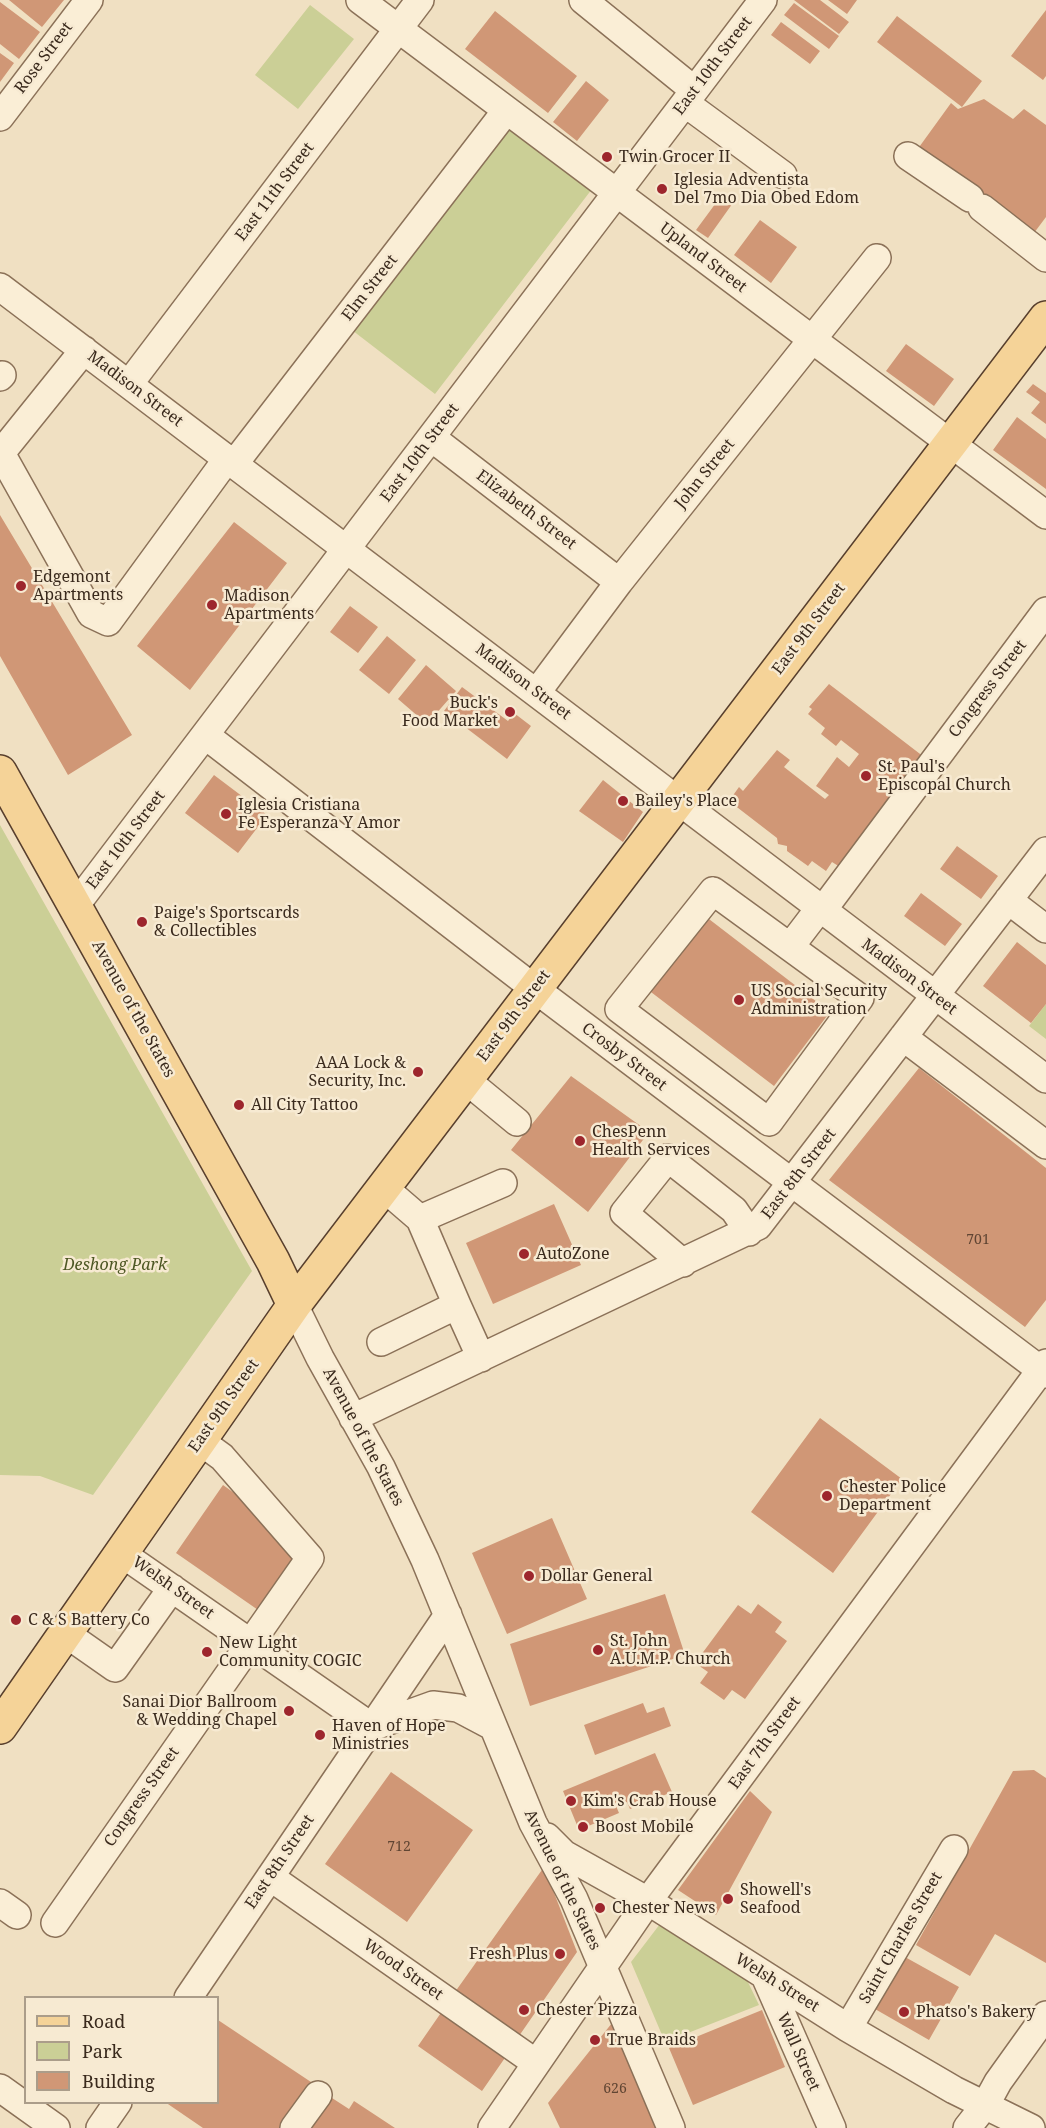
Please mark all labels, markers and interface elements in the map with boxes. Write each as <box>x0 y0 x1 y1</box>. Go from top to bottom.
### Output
street label: East 10th Street <box>670 13 756 119</box>
street label: Rose Street <box>11 19 77 97</box>
street label: East 11th Street <box>232 139 318 245</box>
place label: Twin Grocer II <box>619 147 730 167</box>
marker: Twin Grocer II <box>600 150 614 164</box>
place label: Iglesia Adventista Del 7mo Dia Obed Edom <box>674 170 859 208</box>
marker: Iglesia Adventista Del 7mo Dia Obed Edom <box>655 182 669 196</box>
street label: Upland Street <box>656 219 750 297</box>
street label: Elm Street <box>338 251 402 325</box>
street label: Madison Street <box>83 347 187 431</box>
street label: East 10th Street <box>377 400 463 506</box>
street label: John Street <box>671 435 739 513</box>
street label: Elizabeth Street <box>472 466 580 554</box>
place label: Edgemont Apartments <box>33 567 123 605</box>
marker: Edgemont Apartments <box>14 579 28 593</box>
street label: East 9th Street <box>768 579 850 679</box>
place label: Madison Apartments <box>224 586 314 624</box>
marker: Madison Apartments <box>205 598 219 612</box>
street label: Congress Street <box>945 636 1031 742</box>
street label: Madison Street <box>471 640 575 724</box>
place label: Buck's Food Market <box>402 693 498 731</box>
marker: Buck's Food Market <box>503 705 517 719</box>
place label: St. Paul's Episcopal Church <box>878 757 1011 795</box>
marker: St. Paul's Episcopal Church <box>859 769 873 783</box>
street label: East 10th Street <box>83 787 169 893</box>
place label: Bailey's Place <box>635 791 737 811</box>
marker: Bailey's Place <box>616 794 630 808</box>
place label: Iglesia Cristiana Fe Esperanza Y Amor <box>238 795 400 833</box>
marker: Iglesia Cristiana Fe Esperanza Y Amor <box>219 807 233 821</box>
place label: Paige's Sportscards & Collectibles <box>154 903 299 941</box>
marker: Paige's Sportscards & Collectibles <box>135 915 149 929</box>
street label: Madison Street <box>857 935 961 1019</box>
street label: Avenue of the States <box>87 937 179 1081</box>
street label: East 9th Street <box>473 966 555 1066</box>
place label: US Social Security Administration <box>751 981 887 1019</box>
marker: US Social Security Administration <box>732 993 746 1007</box>
street label: Crosby Street <box>578 1019 670 1095</box>
place label: AAA Lock & Security, Inc. <box>309 1053 406 1091</box>
marker: AAA Lock & Security, Inc. <box>411 1065 425 1079</box>
place label: All City Tattoo <box>251 1095 358 1115</box>
marker: All City Tattoo <box>232 1098 246 1112</box>
place label: ChesPenn Health Services <box>592 1122 710 1160</box>
street label: East 8th Street <box>758 1125 840 1223</box>
marker: ChesPenn Health Services <box>573 1134 587 1148</box>
house number: 701 <box>966 1232 990 1248</box>
place label: AutoZone <box>536 1244 610 1264</box>
marker: AutoZone <box>517 1247 531 1261</box>
park label: Deshong Park <box>63 1255 167 1275</box>
street label: East 9th Street <box>185 1356 263 1456</box>
street label: Avenue of the States <box>318 1365 408 1509</box>
place label: Chester Police Department <box>839 1477 946 1515</box>
marker: Chester Police Department <box>820 1489 834 1503</box>
street label: Welsh Street <box>128 1553 218 1623</box>
place label: Dollar General <box>541 1566 653 1586</box>
marker: Dollar General <box>522 1569 536 1583</box>
place label: C & S Battery Co <box>28 1610 150 1630</box>
marker: C & S Battery Co <box>9 1613 23 1627</box>
place label: St. John A.U.M.P. Church <box>610 1631 731 1669</box>
place label: New Light Community COGIC <box>219 1633 362 1671</box>
marker: St. John A.U.M.P. Church <box>591 1643 605 1657</box>
marker: New Light Community COGIC <box>200 1645 214 1659</box>
place label: Sanai Dior Ballroom & Wedding Chapel <box>122 1692 277 1730</box>
street label: East 7th Street <box>725 1693 805 1793</box>
marker: Sanai Dior Ballroom & Wedding Chapel <box>282 1704 296 1718</box>
place label: Haven of Hope Ministries <box>332 1716 446 1754</box>
marker: Haven of Hope Ministries <box>313 1728 327 1742</box>
street label: Congress Street <box>100 1743 184 1851</box>
place label: Kim's Crab House <box>583 1791 717 1811</box>
marker: Kim's Crab House <box>564 1794 578 1808</box>
street label: Avenue of the States <box>520 1807 604 1953</box>
street label: East 8th Street <box>241 1811 319 1913</box>
place label: Boost Mobile <box>595 1817 694 1837</box>
marker: Boost Mobile <box>576 1820 590 1834</box>
house number: 712 <box>387 1839 411 1855</box>
street label: Saint Charles Street <box>855 1869 947 2007</box>
place label: Showell's Seafood <box>740 1880 811 1918</box>
marker: Showell's Seafood <box>721 1892 735 1906</box>
place label: Chester News <box>612 1898 715 1918</box>
marker: Chester News <box>593 1901 607 1915</box>
street label: Wood Street <box>359 1936 447 2004</box>
place label: Fresh Plus <box>469 1944 548 1964</box>
marker: Fresh Plus <box>553 1947 567 1961</box>
street label: Welsh Street <box>731 1950 823 2016</box>
legend <box>24 1996 219 2104</box>
place label: Chester Pizza <box>536 2000 638 2020</box>
place label: Phatso's Bakery <box>916 2002 1035 2022</box>
marker: Chester Pizza <box>517 2003 531 2017</box>
marker: Phatso's Bakery <box>897 2005 911 2019</box>
text: Road <box>82 2009 125 2033</box>
street label: Wall Street <box>772 2010 824 2094</box>
place label: True Braids <box>607 2030 696 2050</box>
marker: True Braids <box>588 2033 602 2047</box>
text: Park <box>82 2039 122 2063</box>
text: Building <box>82 2069 155 2093</box>
house number: 626 <box>603 2081 627 2097</box>

